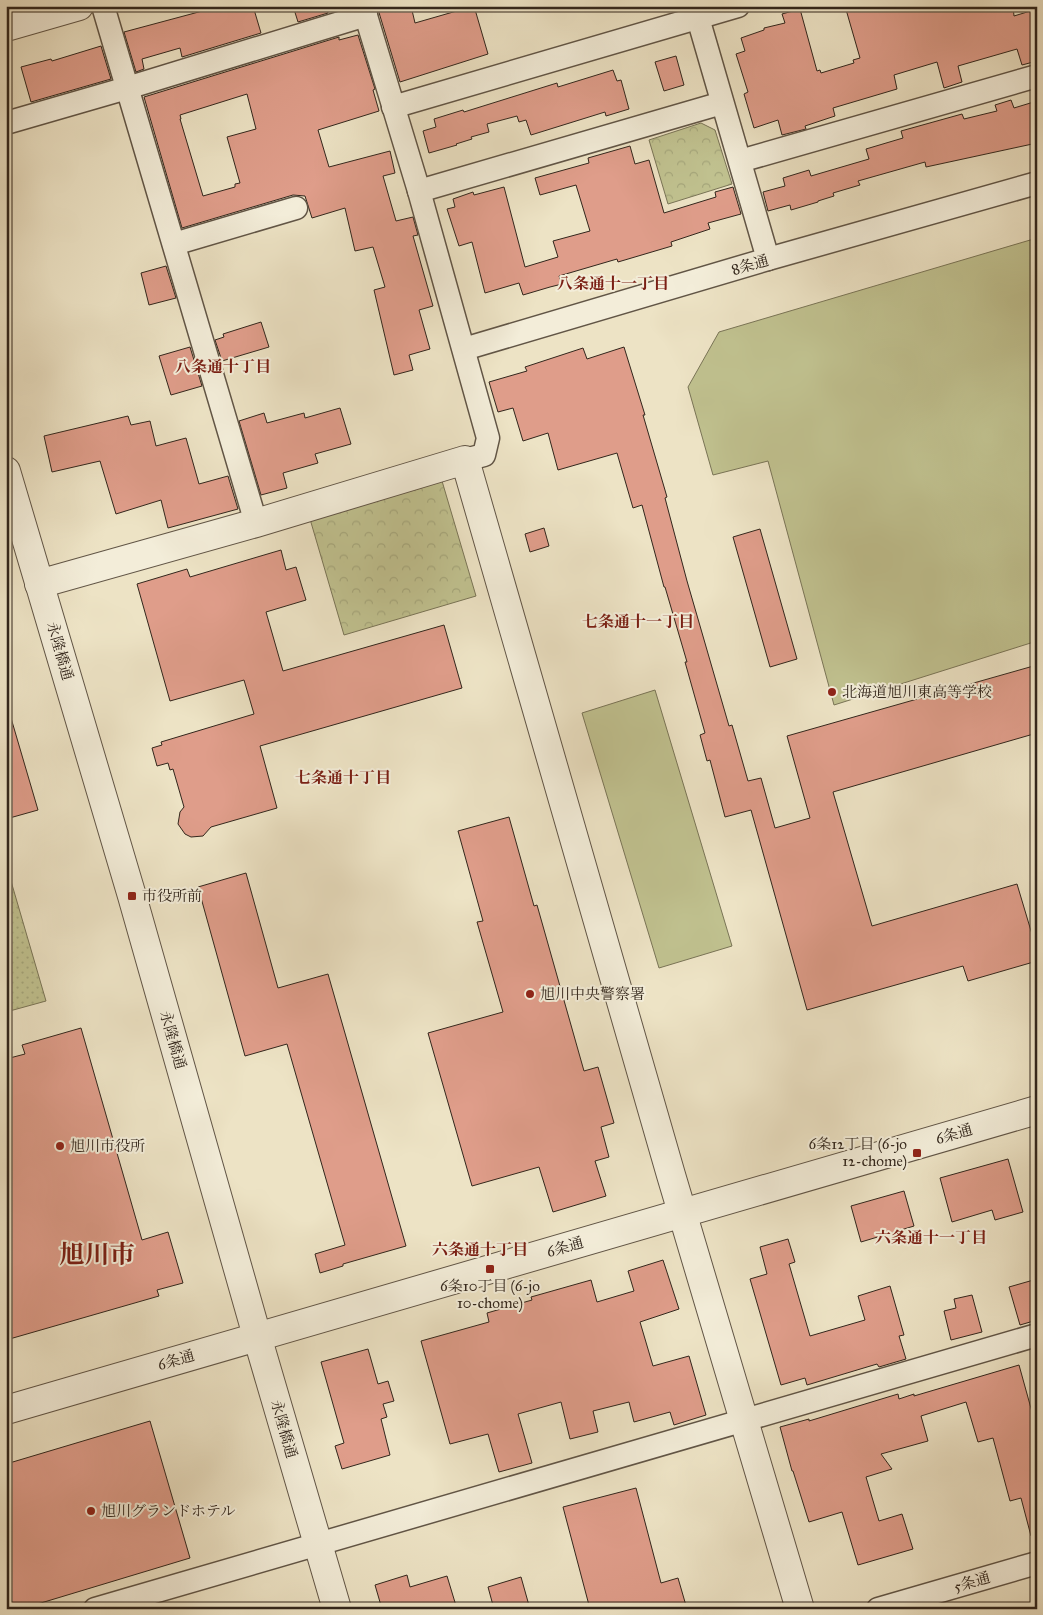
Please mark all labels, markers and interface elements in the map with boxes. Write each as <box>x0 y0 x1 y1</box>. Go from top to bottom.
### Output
street label: 8条通 <box>729 251 771 279</box>
district label: 八条通十一丁目 <box>557 274 669 293</box>
district label: 八条通十丁目 <box>175 357 271 376</box>
district label: 七条通十一丁目 <box>582 612 694 631</box>
street label: 永隆橋通 <box>43 620 77 682</box>
place label: 北海道旭川東高等学校 <box>842 683 992 701</box>
marker: 北海道旭川東高等学校 <box>826 686 838 698</box>
district label: 七条通十丁目 <box>295 768 391 787</box>
place label: 市役所前 <box>142 887 202 905</box>
marker: 市役所前 <box>126 890 138 902</box>
place label: 旭川中央警察署 <box>540 985 645 1003</box>
marker: 旭川中央警察署 <box>524 988 536 1000</box>
street label: 永隆橋通 <box>156 1009 190 1071</box>
street label: 6条通 <box>933 1120 975 1148</box>
place label: 6条12丁目 (6-jo 12-chome) <box>808 1135 907 1171</box>
place label: 旭川市役所 <box>70 1137 145 1155</box>
marker: 旭川市役所 <box>54 1140 66 1152</box>
marker: 6条12丁目 (6-jo 12-chome) <box>911 1147 923 1159</box>
district label: 六条通十一丁目 <box>875 1228 987 1247</box>
street label: 6条通 <box>544 1233 586 1261</box>
district label: 旭川市 <box>59 1239 135 1270</box>
district label: 六条通十丁目 <box>432 1240 528 1259</box>
marker: 6条10丁目 (6-jo 10-chome) <box>484 1263 496 1275</box>
place label: 6条10丁目 (6-jo 10-chome) <box>440 1277 540 1313</box>
street label: 6条通 <box>155 1346 197 1374</box>
street label: 永隆橋通 <box>267 1398 301 1460</box>
place label: 旭川グランドホテル <box>101 1502 235 1520</box>
marker: 旭川グランドホテル <box>85 1505 97 1517</box>
street label: 5条通 <box>952 1568 992 1596</box>

